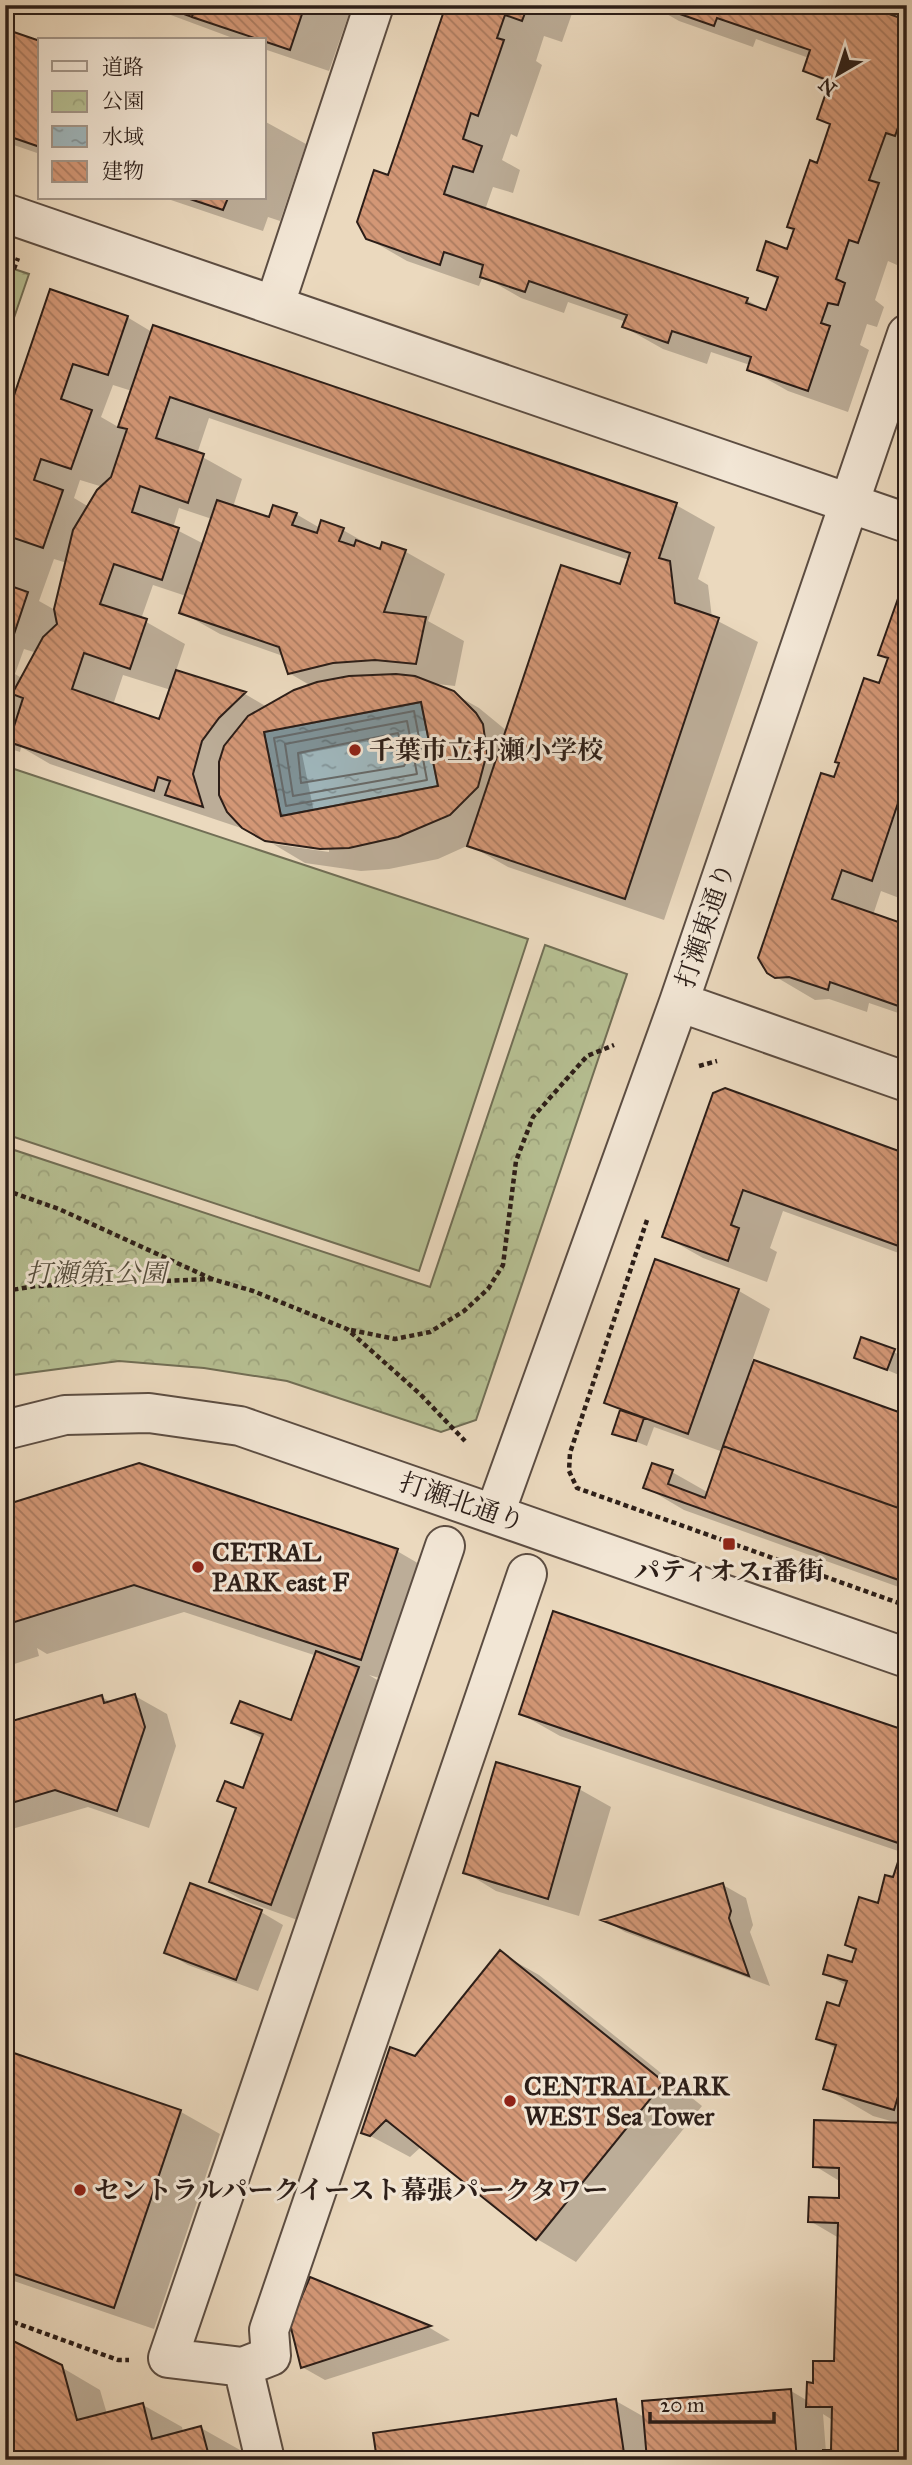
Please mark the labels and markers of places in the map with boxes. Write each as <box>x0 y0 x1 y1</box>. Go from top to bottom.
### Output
place label: 千葉市立打瀬小学校 <box>369 734 603 766</box>
marker: 千葉市立打瀬小学校 <box>347 742 363 758</box>
place label: CETRAL PARK east F <box>212 1536 349 1598</box>
marker: パティオス1番街 <box>721 1536 737 1552</box>
place label: パティオス1番街 <box>634 1555 824 1587</box>
marker: CETRAL PARK east F <box>190 1559 206 1575</box>
place label: CENTRAL PARK WEST Sea Tower <box>524 2070 731 2132</box>
marker: CENTRAL PARK WEST Sea Tower <box>502 2093 518 2109</box>
place label: セントラルパークイースト幕張パークタワー <box>94 2174 608 2206</box>
marker: セントラルパークイースト幕張パークタワー <box>72 2182 88 2198</box>

